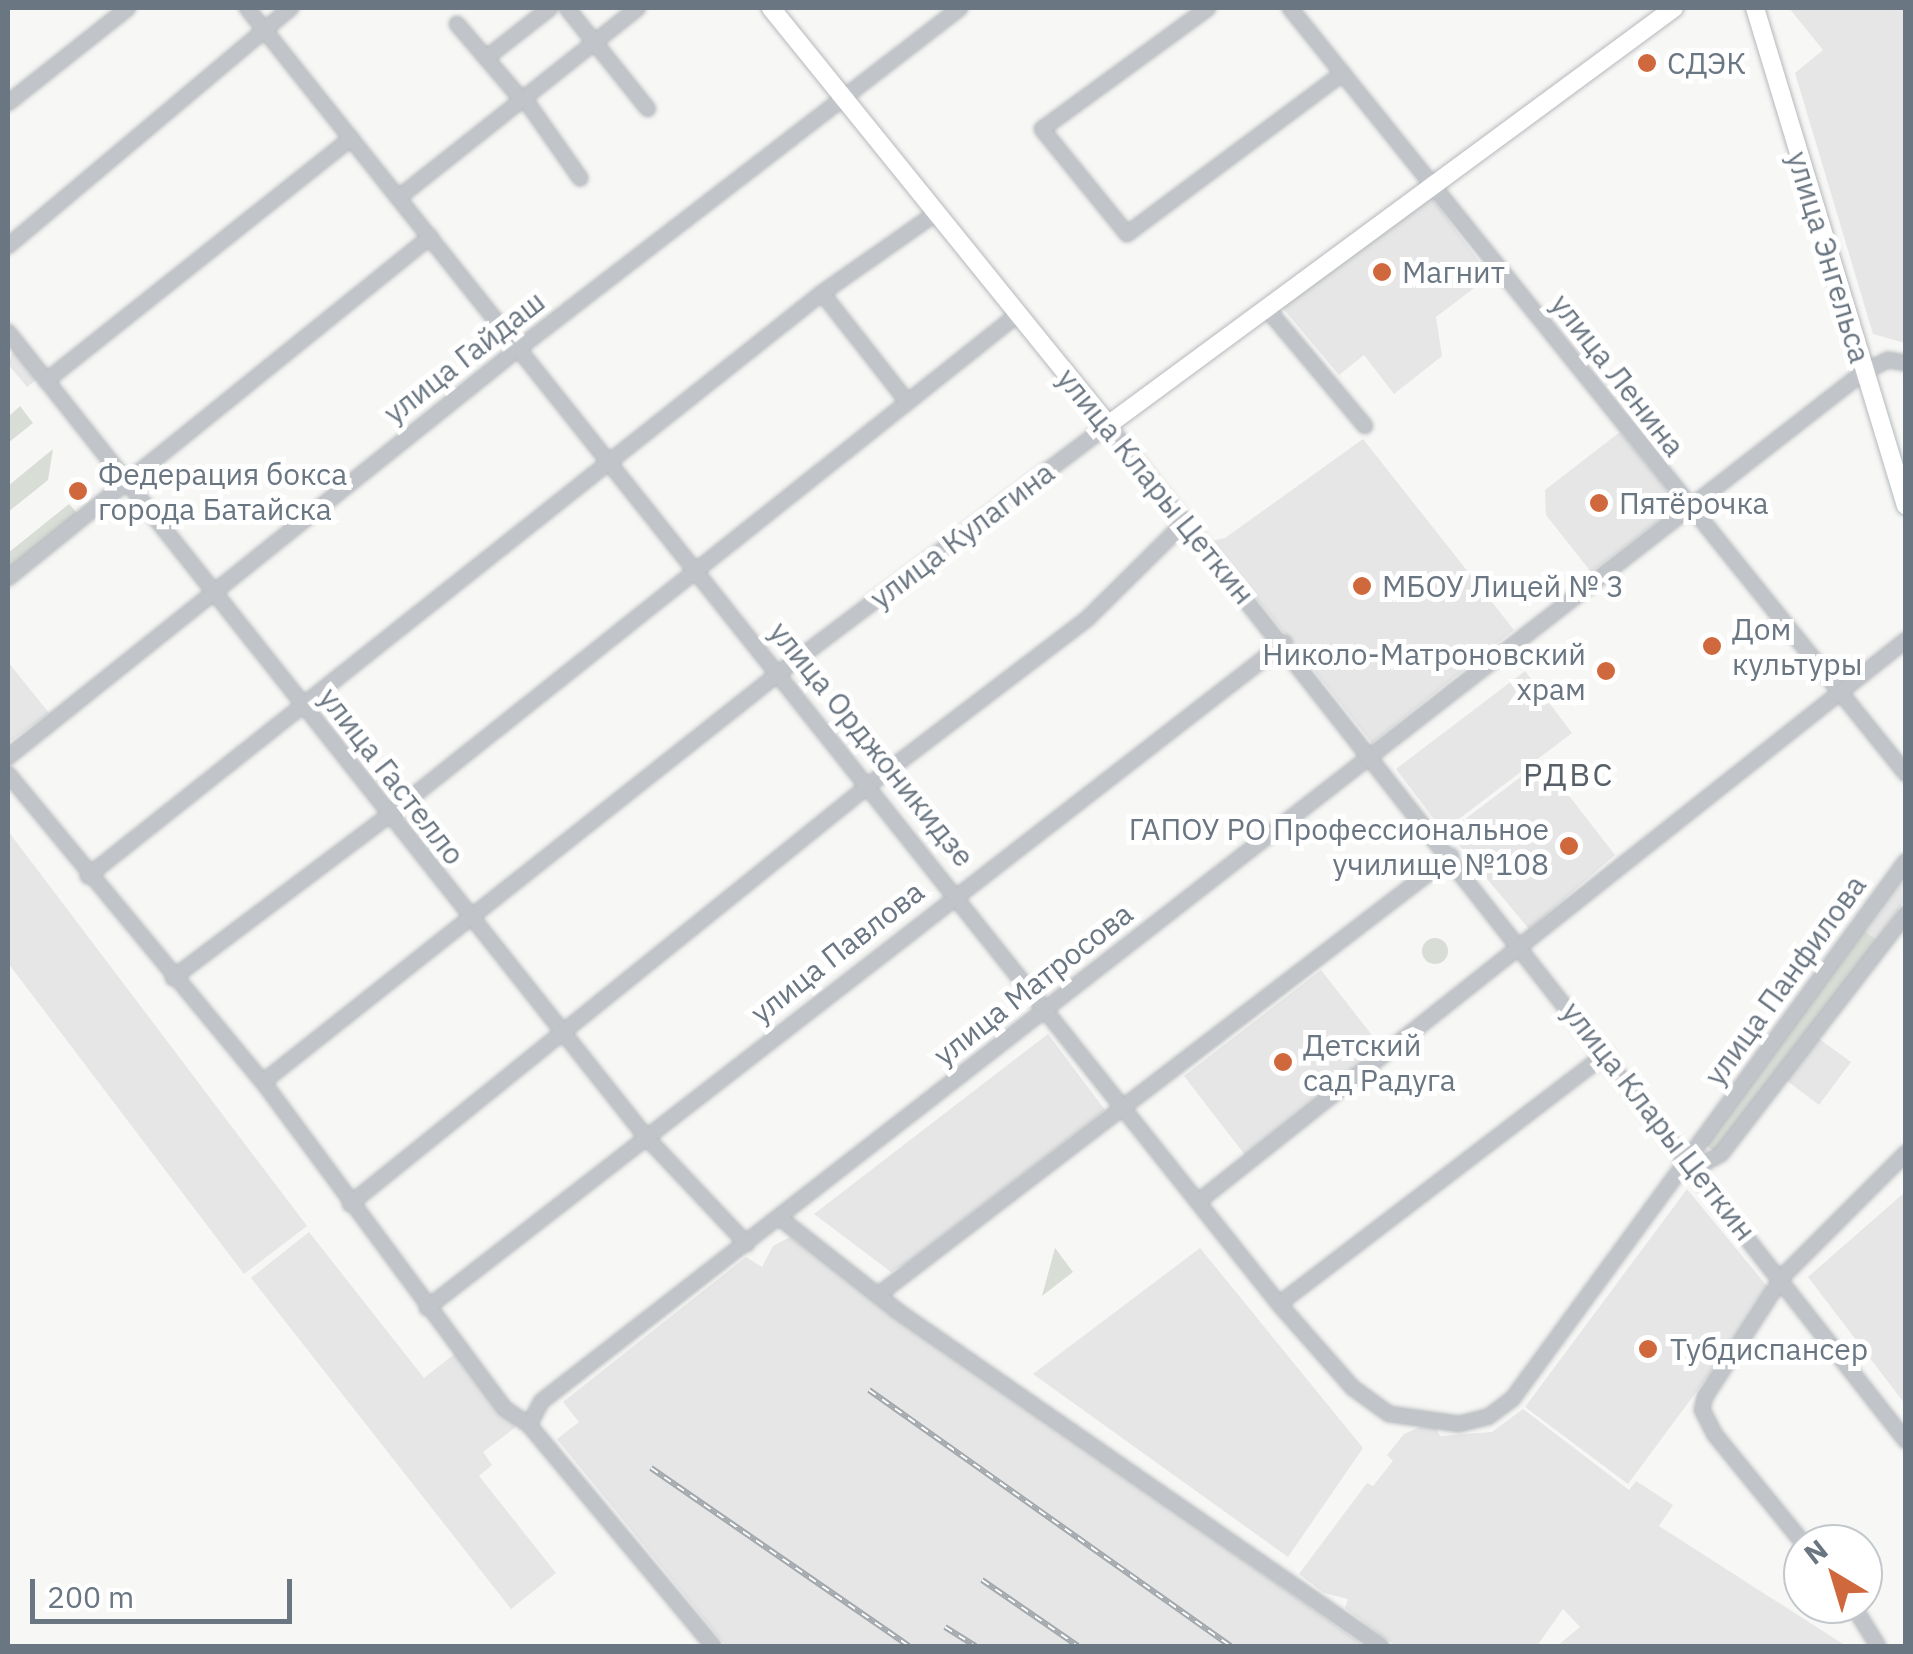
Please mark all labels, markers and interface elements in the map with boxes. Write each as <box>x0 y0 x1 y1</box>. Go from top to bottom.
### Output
place label: СДЭК <box>1667 45 1746 81</box>
marker: СДЭК <box>1636 52 1658 74</box>
street label: улица Энгельса <box>1780 147 1878 367</box>
place label: Магнит <box>1402 254 1505 290</box>
marker: Магнит <box>1371 261 1393 283</box>
street label: улица Гайдаш <box>376 283 552 431</box>
street label: улица Ленина <box>1543 287 1693 463</box>
street label: улица Клары Цеткин <box>1050 361 1262 611</box>
street label: улица Кулагина <box>863 454 1061 616</box>
place label: Федерация бокса города Батайска <box>98 456 347 526</box>
marker: Федерация бокса города Батайска <box>67 480 89 502</box>
place label: Пятёрочка <box>1619 485 1769 521</box>
marker: Пятёрочка <box>1588 492 1610 514</box>
place label: МБОУ Лицей № 3 <box>1382 568 1624 604</box>
marker: МБОУ Лицей № 3 <box>1351 575 1373 597</box>
place label: Дом культуры <box>1732 611 1862 682</box>
street label: улица Орджоникидзе <box>762 614 982 874</box>
marker: Дом культуры <box>1701 635 1723 657</box>
place label: Николо-Матроновский храм <box>1262 636 1586 706</box>
marker: Николо-Матроновский храм <box>1595 660 1617 682</box>
street label: улица Гастелло <box>312 680 472 872</box>
district label: РДВС <box>1523 755 1615 793</box>
place label: ГАПОУ РО Профессиональное училище №108 <box>1129 811 1549 882</box>
marker: ГАПОУ РО Профессиональное училище №108 <box>1558 835 1580 857</box>
street label: улица Панфилова <box>1697 868 1873 1092</box>
street label: улица Павлова <box>743 873 931 1031</box>
street label: улица Матросова <box>926 895 1140 1073</box>
street label: улица Клары Цеткин <box>1555 994 1763 1248</box>
place label: Детский сад Радуга <box>1303 1027 1456 1098</box>
marker: Детский сад Радуга <box>1272 1051 1294 1073</box>
place label: Тубдиспансер <box>1670 1331 1868 1367</box>
marker: Тубдиспансер <box>1635 1336 1661 1362</box>
north arrow <box>1783 1524 1883 1624</box>
text: N <box>1796 1531 1835 1572</box>
scale bar <box>35 1559 298 1621</box>
text: 200 m <box>47 1577 134 1616</box>

